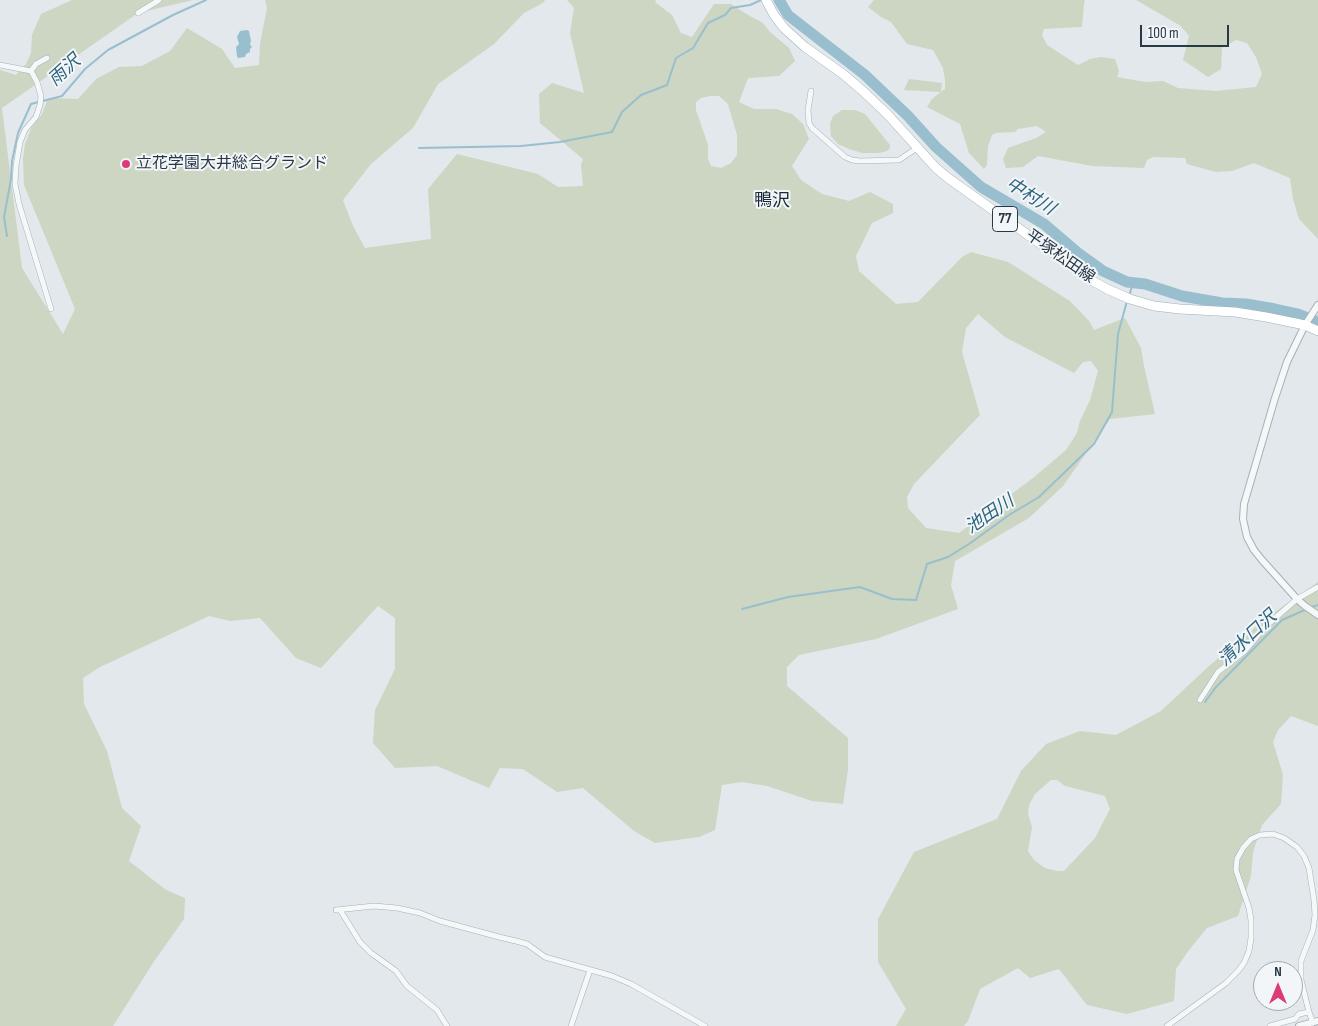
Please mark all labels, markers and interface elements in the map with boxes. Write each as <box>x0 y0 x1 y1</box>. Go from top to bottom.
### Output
scale bar <box>1143 15 1232 47</box>
text: 100 m <box>1148 24 1179 43</box>
water label: 雨沢 <box>44 51 86 91</box>
place label: 立花学園大井総合グランド <box>136 154 328 174</box>
marker: 立花学園大井総合グランド <box>120 158 132 170</box>
water label: 中村川 <box>1001 174 1059 220</box>
district label: 鴨沢 <box>754 190 790 212</box>
road number: 77 <box>992 206 1018 232</box>
street label: 平塚松田線 <box>1022 226 1098 288</box>
water label: 池田川 <box>962 491 1018 539</box>
water label: 清水口沢 <box>1214 607 1282 671</box>
north arrow <box>1253 961 1303 1011</box>
text: N <box>1274 963 1282 980</box>

